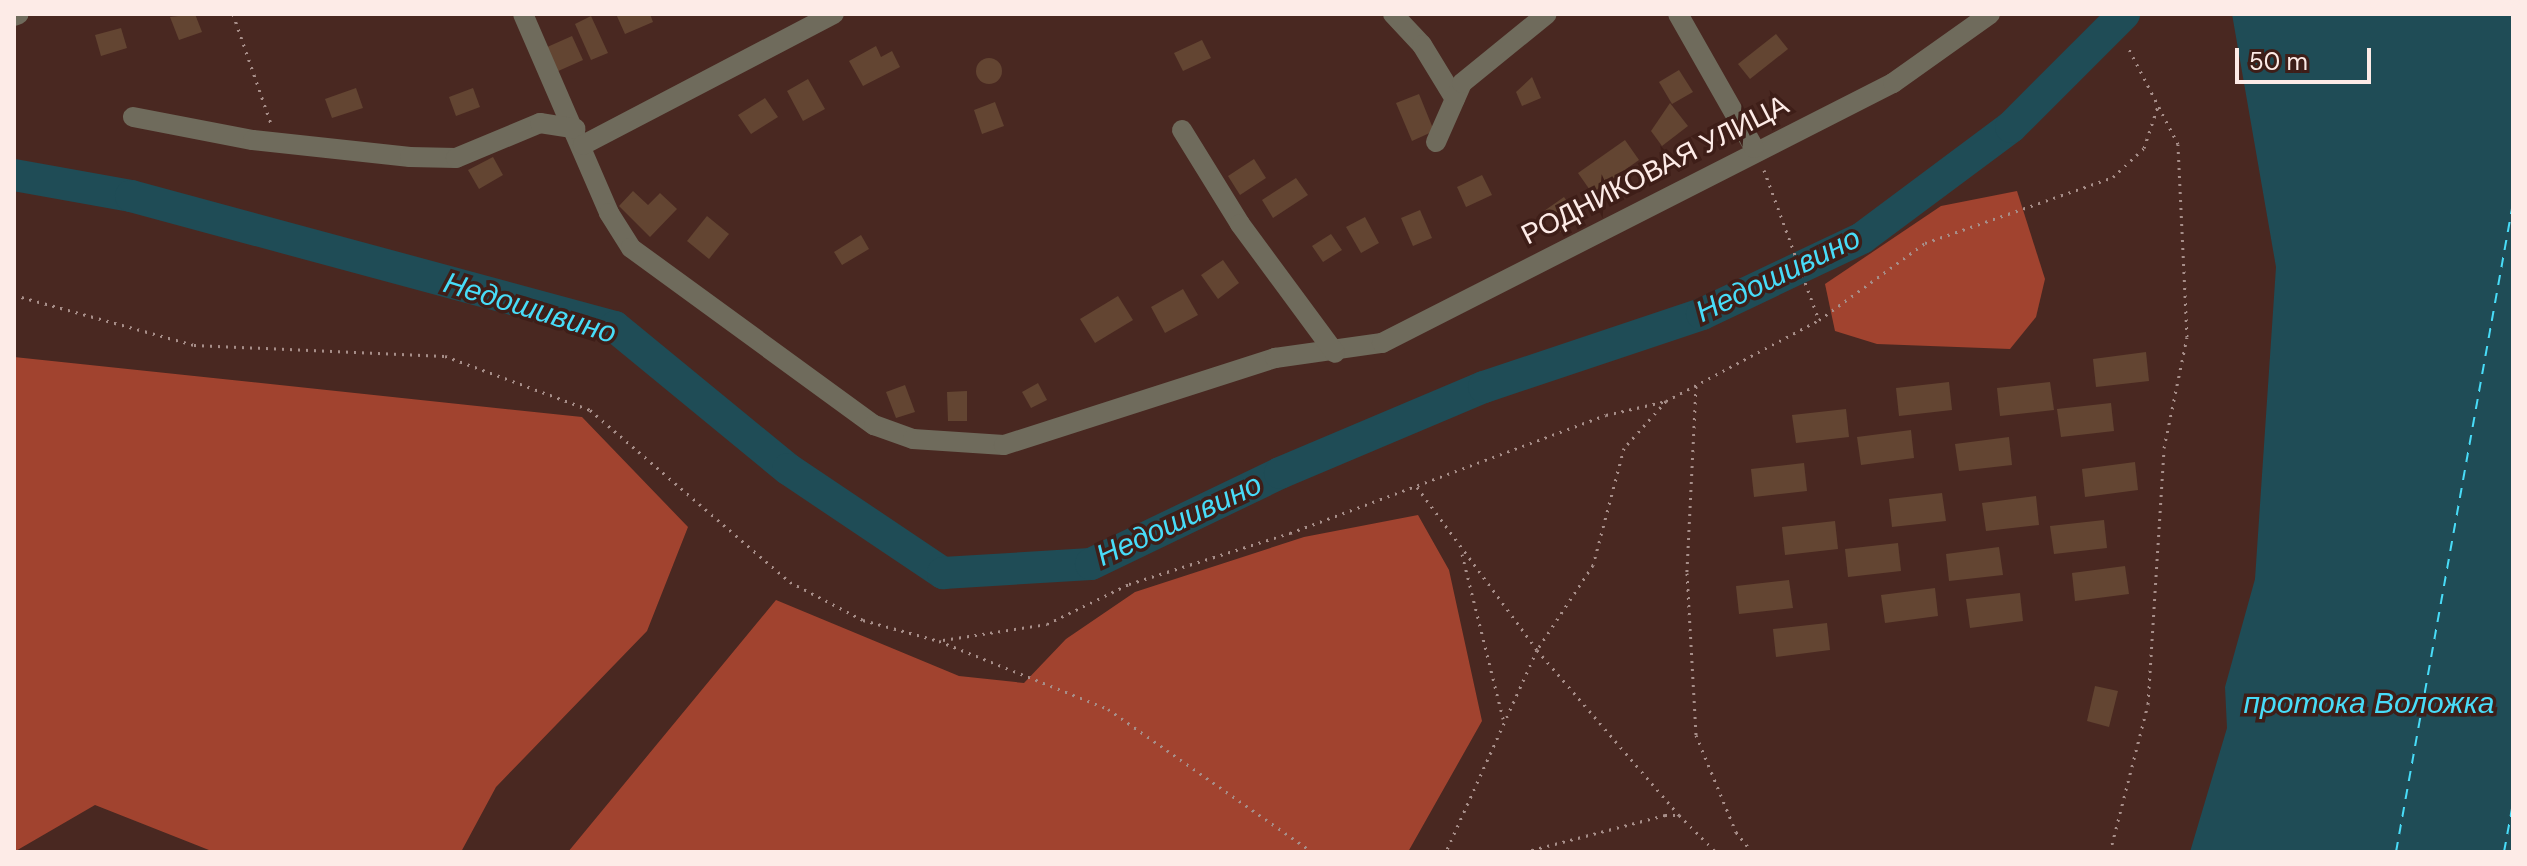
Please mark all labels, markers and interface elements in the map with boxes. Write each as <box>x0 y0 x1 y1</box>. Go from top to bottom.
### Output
scale bar <box>2239 32 2375 82</box>
text: 50 m <box>2249 46 2308 77</box>
street label: РОДНИКОВАЯ УЛИЦА <box>1516 88 1794 252</box>
water label: Недошивино <box>1690 220 1866 330</box>
water label: Недошивино <box>439 265 621 351</box>
water label: Недошивино <box>1091 466 1267 574</box>
water label: протока Воложка <box>2244 685 2494 721</box>

